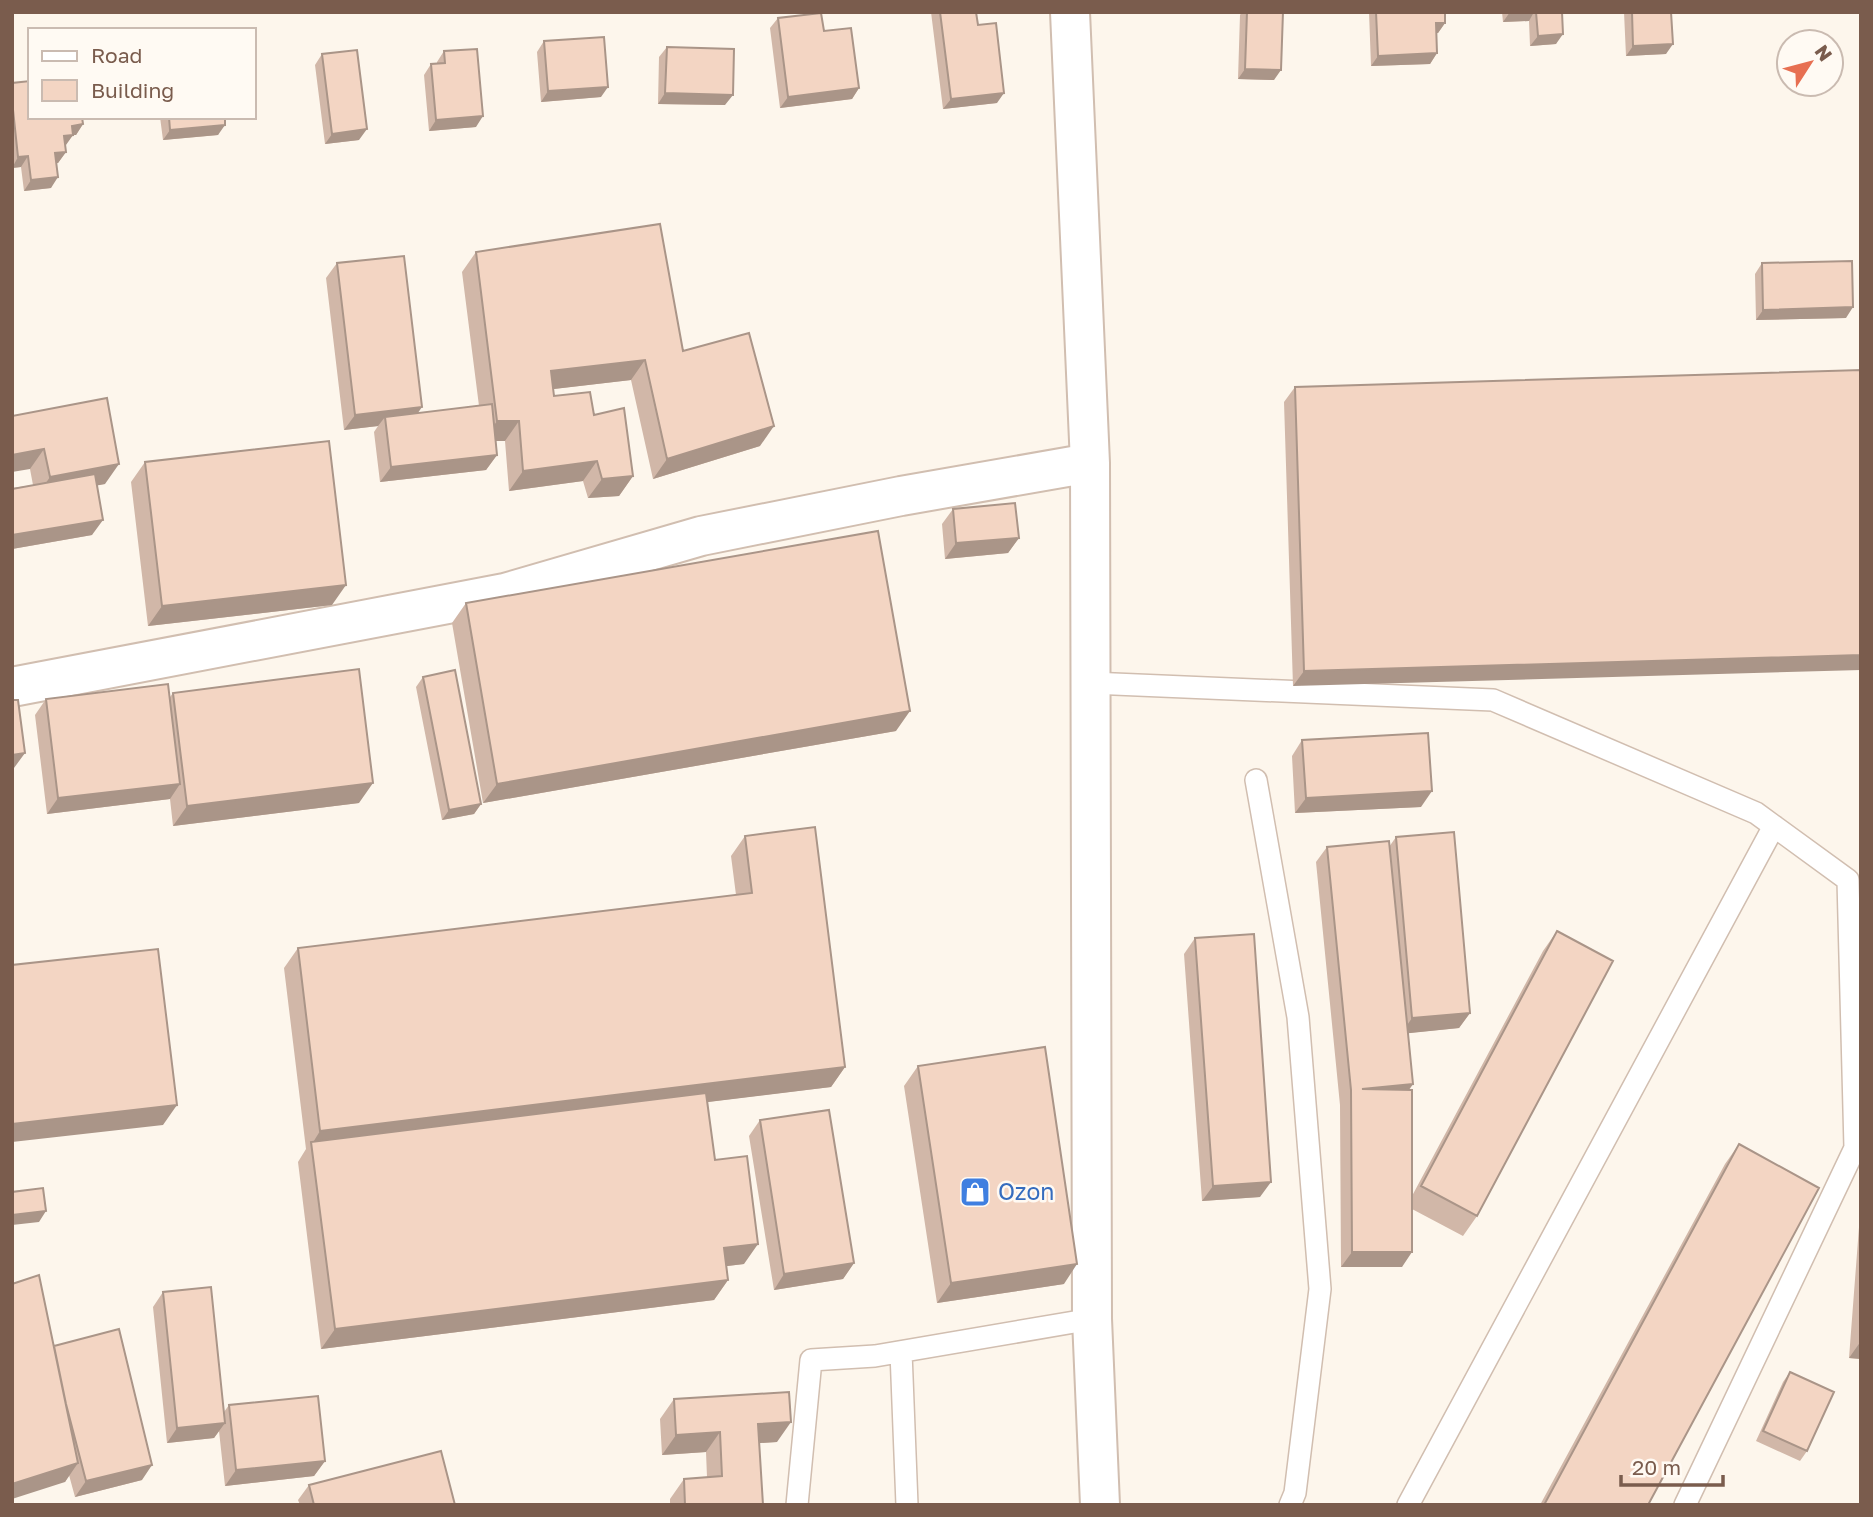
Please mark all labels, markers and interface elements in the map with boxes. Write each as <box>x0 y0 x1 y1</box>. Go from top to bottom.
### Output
legend <box>28 28 256 119</box>
north arrow <box>1775 28 1845 98</box>
text: N <box>1811 40 1838 65</box>
text: Road <box>91 42 142 68</box>
text: Building <box>91 77 174 103</box>
shop icon: Ozon <box>958 1175 992 1209</box>
place label: Ozon <box>998 1177 1054 1205</box>
scale bar <box>1621 1444 1722 1488</box>
text: 20 m <box>1632 1454 1681 1480</box>

